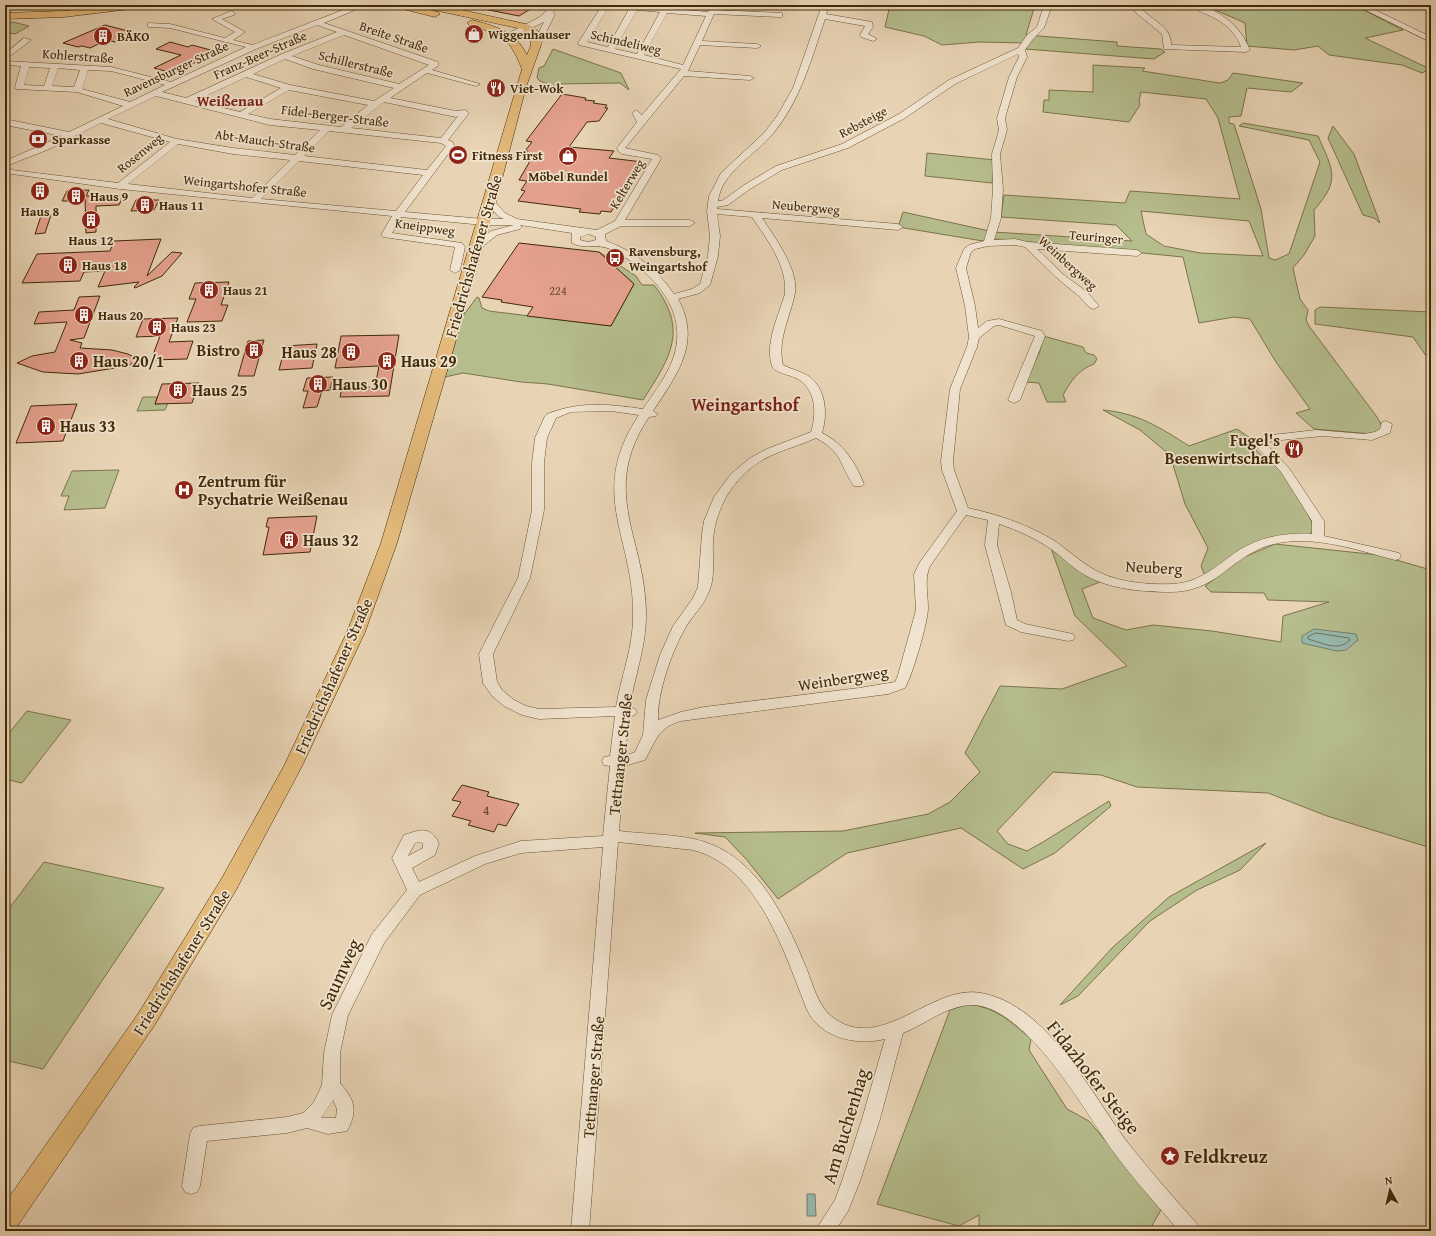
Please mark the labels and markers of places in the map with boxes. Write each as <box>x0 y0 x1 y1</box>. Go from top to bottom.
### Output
shop icon: Wiggenhauser <box>463 23 485 45</box>
building icon: BÄKO <box>92 25 114 47</box>
place label: Wiggenhauser <box>488 25 571 44</box>
place label: BÄKO <box>117 27 149 46</box>
restaurant icon: Viet-Wok <box>485 77 507 99</box>
place label: Viet-Wok <box>510 79 564 98</box>
bank icon: Sparkasse <box>27 128 49 150</box>
place label: Sparkasse <box>52 130 110 149</box>
sports icon: Fitness First <box>447 144 469 166</box>
shop icon: Möbel Rundel <box>557 145 579 167</box>
place label: Fitness First <box>472 146 543 165</box>
place label: Möbel Rundel <box>528 167 608 186</box>
building icon: Haus 8 <box>29 180 51 202</box>
building icon: Haus 9 <box>65 185 87 207</box>
place label: Haus 9 <box>90 187 129 206</box>
building icon: Haus 11 <box>134 194 156 216</box>
place label: Haus 11 <box>159 196 204 215</box>
place label: Haus 8 <box>21 202 59 221</box>
building icon: Haus 12 <box>80 209 102 231</box>
place label: Haus 12 <box>68 231 114 250</box>
place label: Ravensburg, Weingartshof <box>629 242 708 276</box>
bus stop icon: Ravensburg, Weingartshof <box>604 247 626 269</box>
building icon: Haus 18 <box>57 254 79 276</box>
place label: Haus 18 <box>82 256 127 275</box>
building icon: Haus 21 <box>198 279 220 301</box>
place label: Haus 21 <box>223 281 268 300</box>
building icon: Haus 20 <box>73 304 95 326</box>
place label: Haus 20 <box>98 306 143 325</box>
building icon: Haus 23 <box>146 316 168 338</box>
place label: Haus 23 <box>171 318 216 337</box>
place label: Bistro <box>197 338 240 362</box>
building icon: Bistro <box>243 339 265 361</box>
place label: Haus 28 <box>282 340 337 364</box>
building icon: Haus 28 <box>340 341 362 363</box>
place label: Haus 20/1 <box>93 349 164 373</box>
place label: Haus 29 <box>401 349 456 373</box>
building icon: Haus 20/1 <box>68 350 90 372</box>
building icon: Haus 29 <box>376 350 398 372</box>
place label: Haus 30 <box>332 372 387 396</box>
building icon: Haus 30 <box>307 373 329 395</box>
place label: Haus 25 <box>192 378 247 402</box>
building icon: Haus 25 <box>167 379 189 401</box>
place label: Haus 33 <box>60 414 115 438</box>
building icon: Haus 33 <box>35 415 57 437</box>
place label: Fugel's Besenwirtschaft <box>1165 428 1280 470</box>
restaurant icon: Fugel's Besenwirtschaft <box>1283 438 1305 460</box>
place label: Zentrum für Psychatrie Weißenau <box>198 469 349 511</box>
hospital icon: Zentrum für Psychatrie Weißenau <box>173 479 195 501</box>
place label: Haus 32 <box>303 528 358 552</box>
building icon: Haus 32 <box>278 529 300 551</box>
place label: Feldkreuz <box>1184 1142 1268 1170</box>
place icon: Feldkreuz <box>1159 1145 1181 1167</box>

